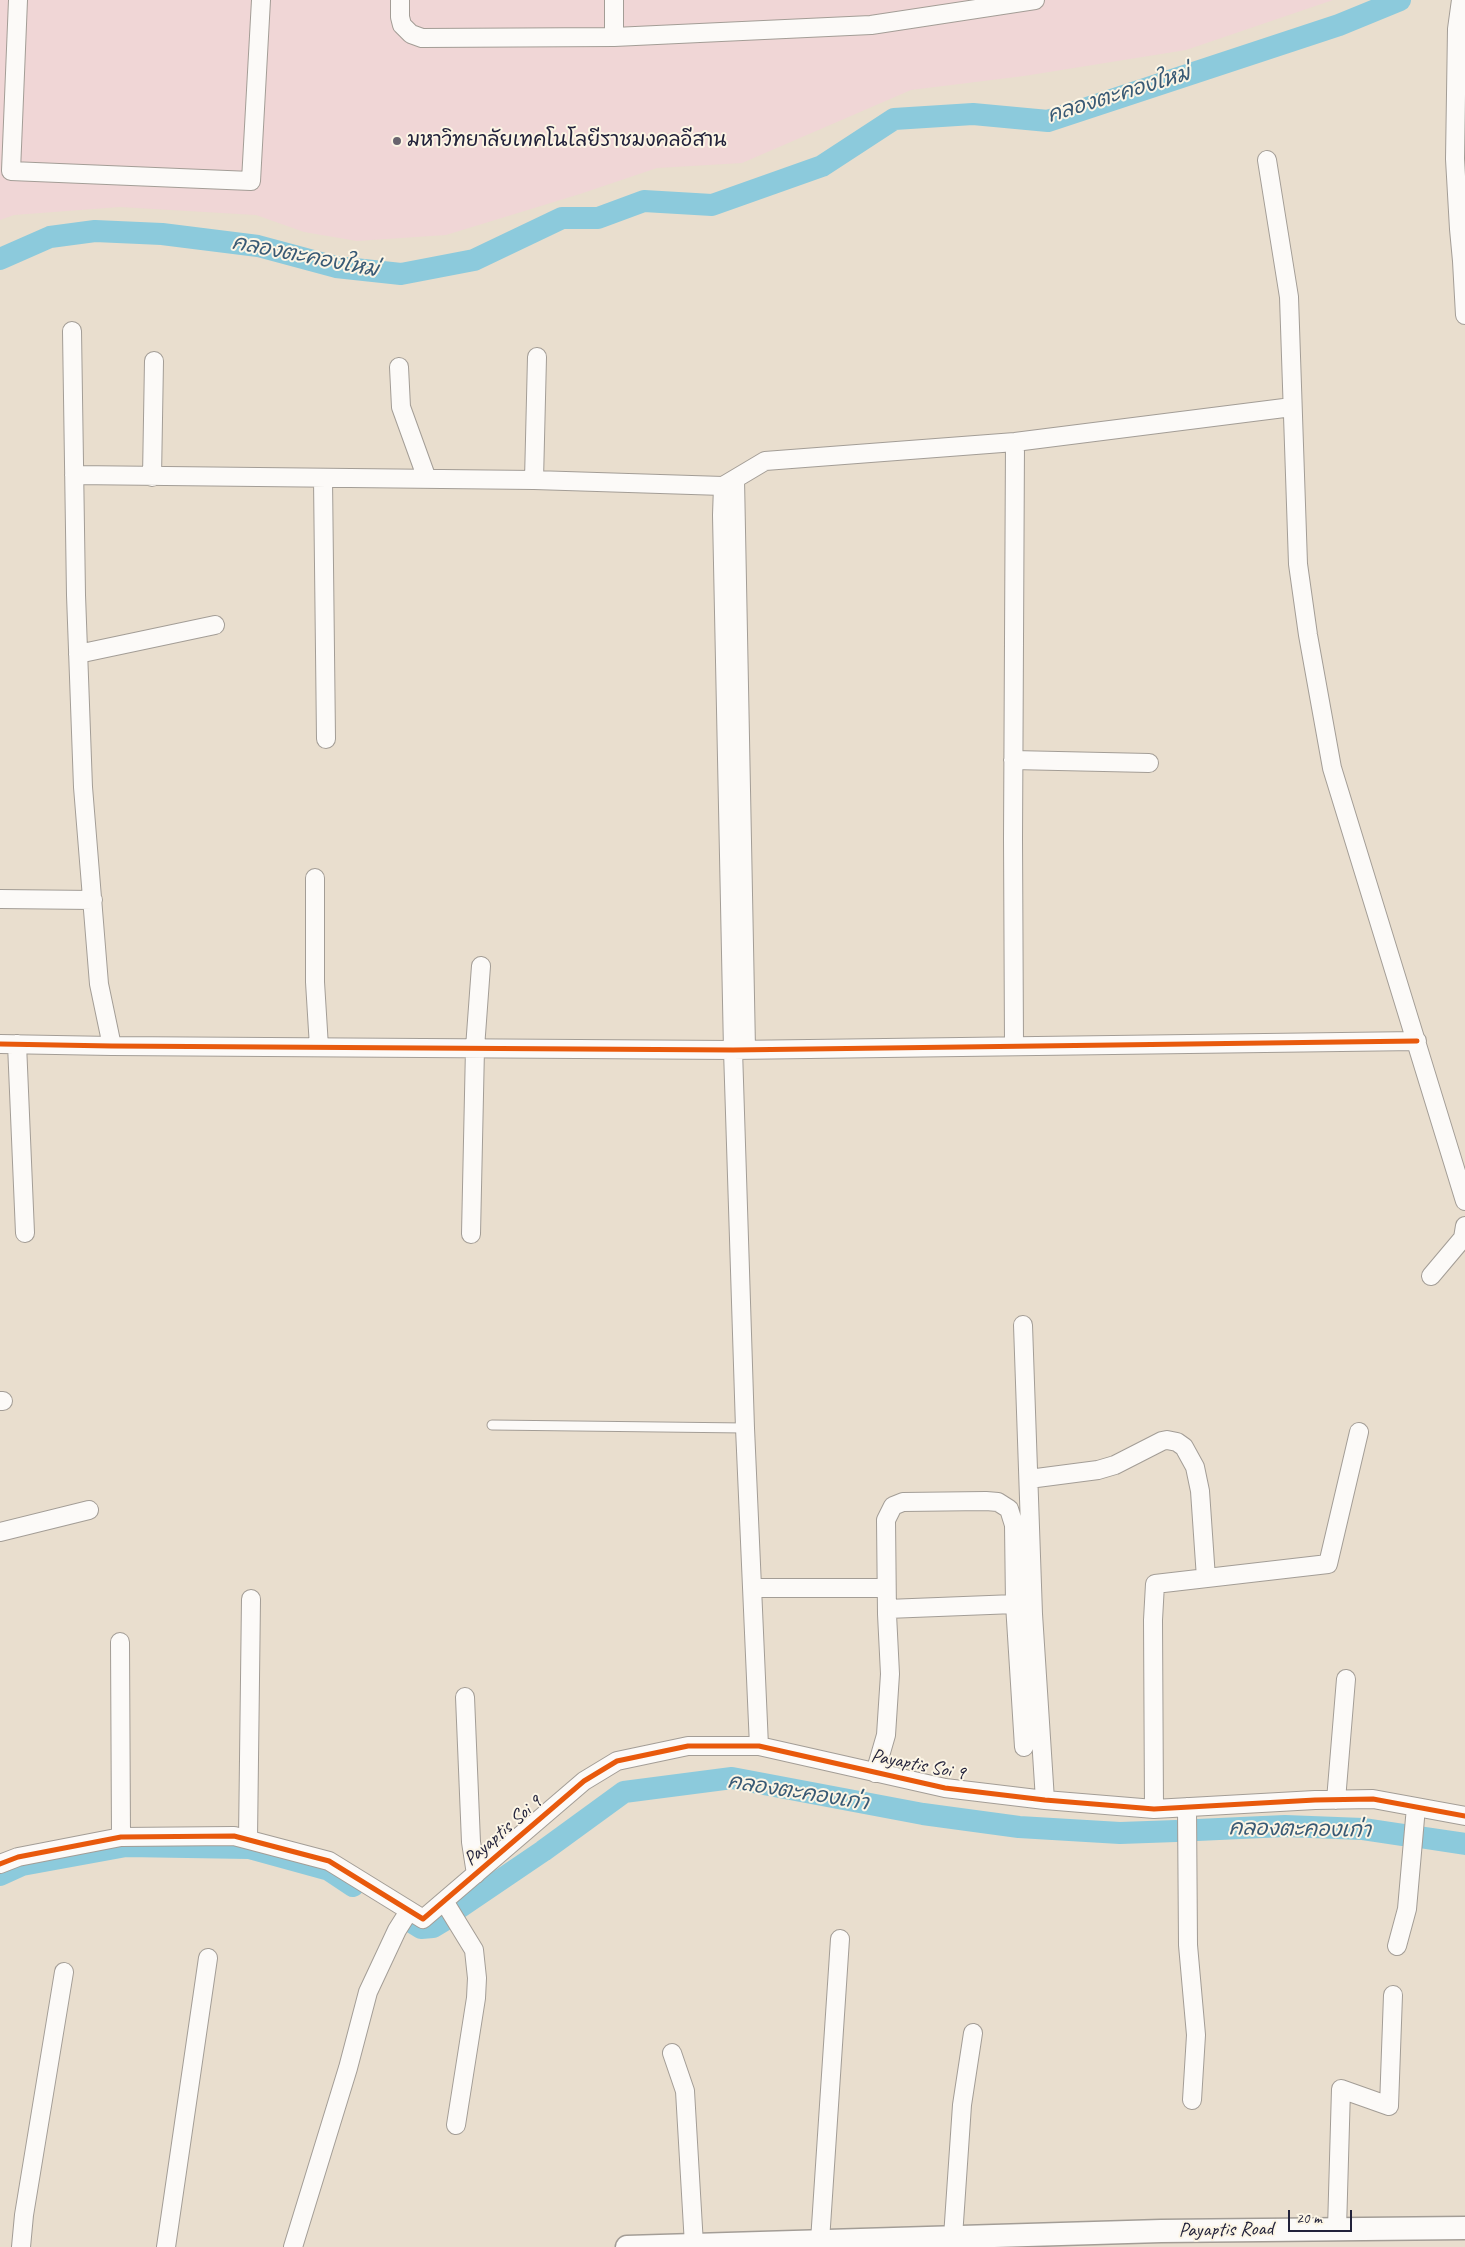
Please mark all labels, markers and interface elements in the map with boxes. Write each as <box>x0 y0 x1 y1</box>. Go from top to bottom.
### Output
water label: คลองตะคองใหม่ <box>1044 61 1194 129</box>
place label: มหาวิทยาลัยเทคโนโลยีราชมงคลอีสาน <box>407 129 727 153</box>
marker: มหาวิทยาลัยเทคโนโลยีราชมงคลอีสาน <box>391 135 403 147</box>
water label: คลองตะคองใหม่ <box>230 230 380 284</box>
street label: Payaptis Soi 9 <box>869 1744 967 1786</box>
water label: คลองตะคองเก่า <box>726 1769 870 1817</box>
street label: Payaptis Soi 9 <box>459 1791 547 1871</box>
water label: คลองตะคองเก่า <box>1229 1816 1371 1844</box>
scale bar <box>1290 2200 1354 2232</box>
text: 20 m <box>1296 2209 1322 2228</box>
street label: Payaptis Road <box>1178 2217 1274 2243</box>

